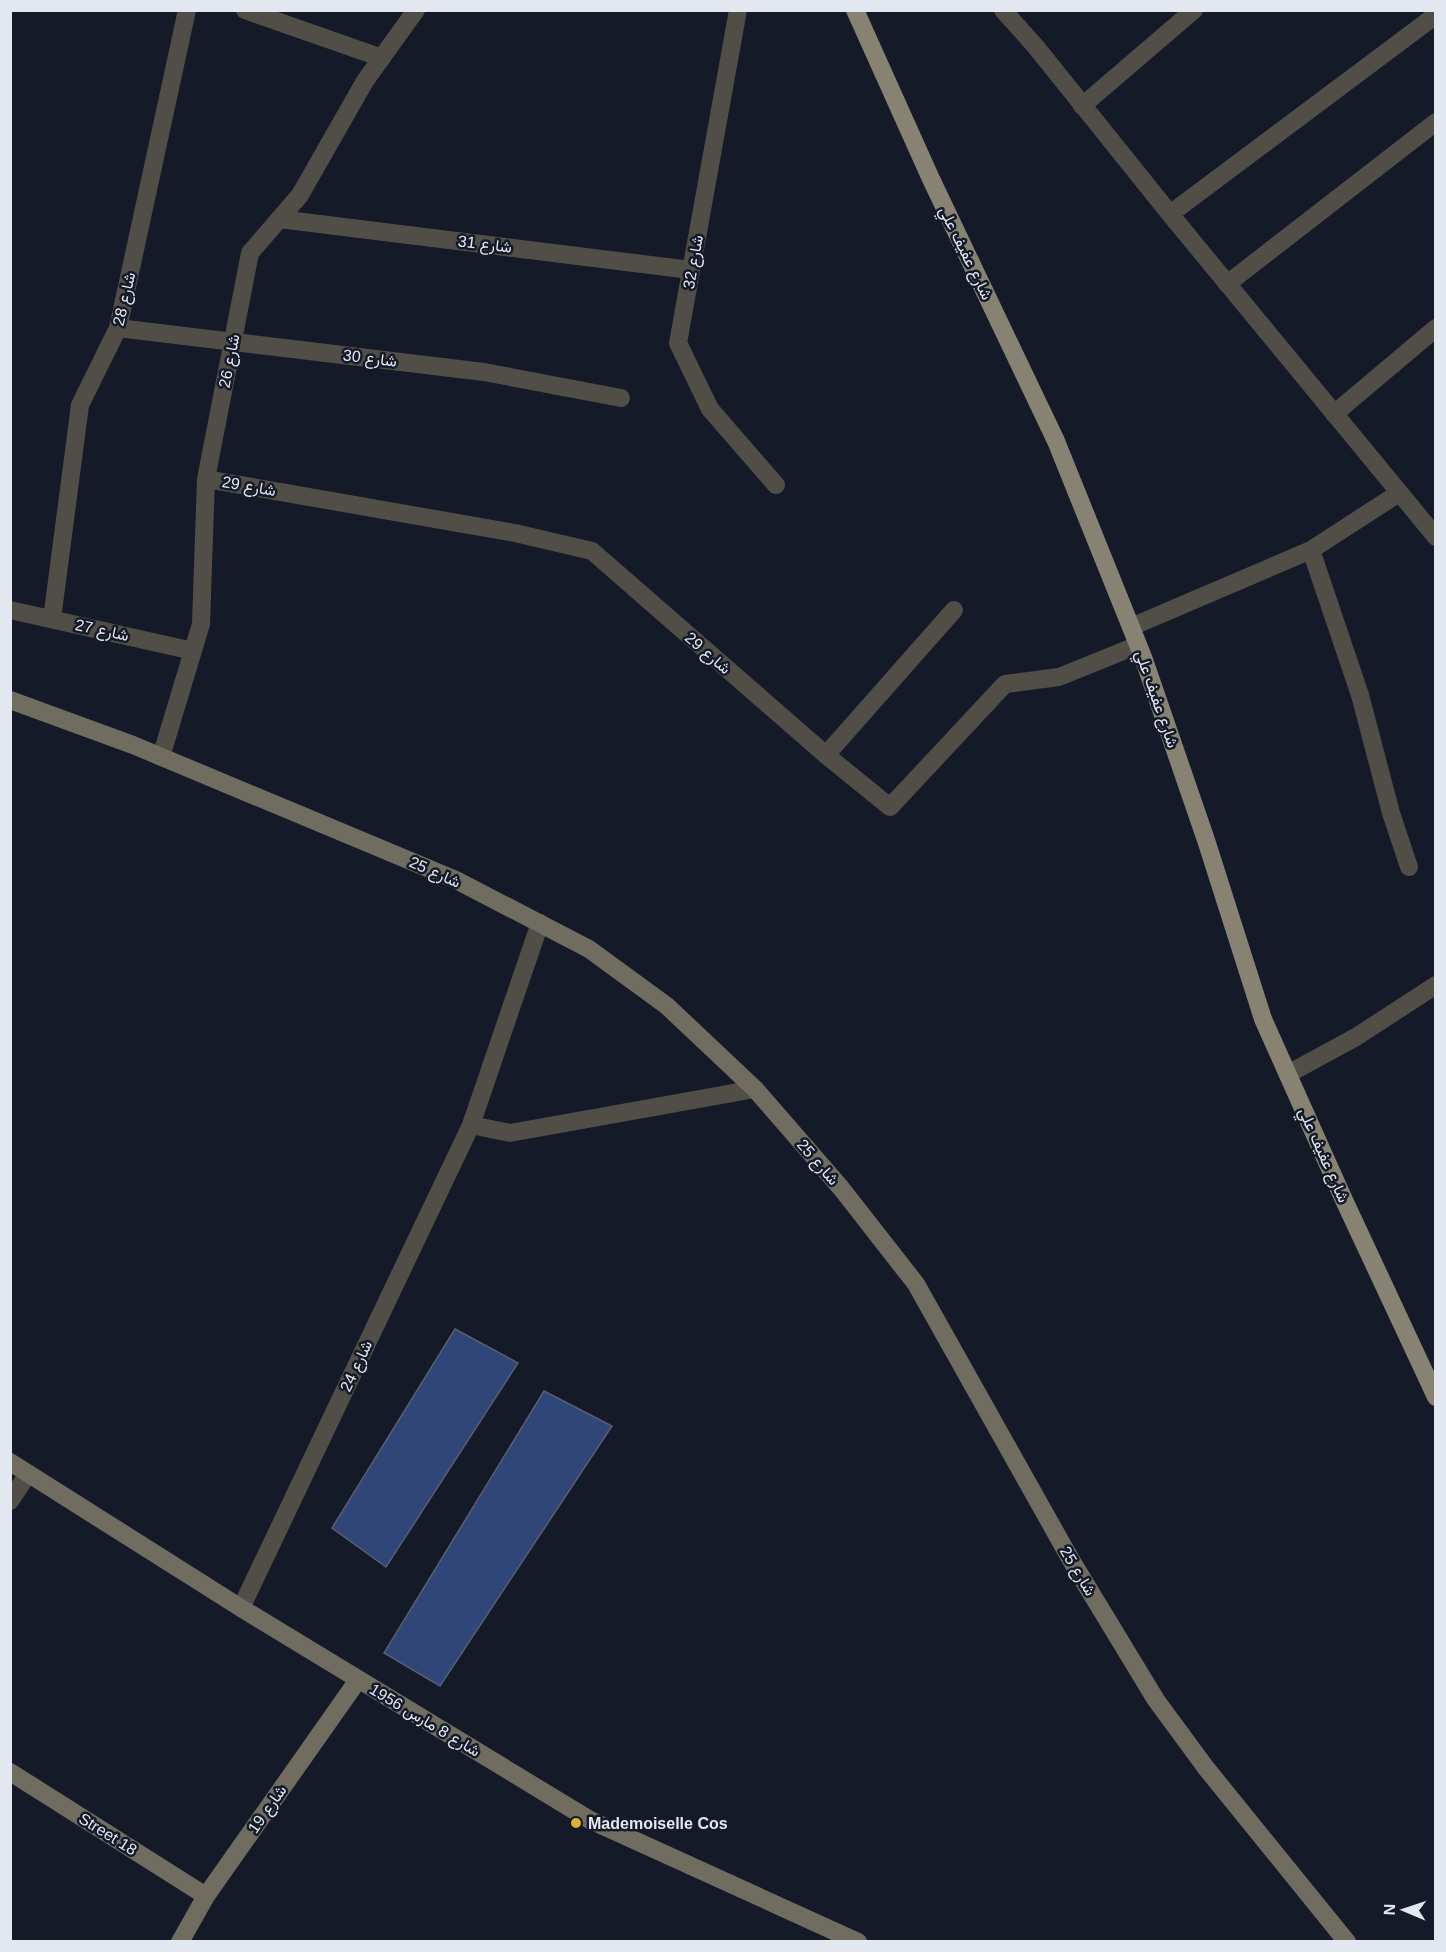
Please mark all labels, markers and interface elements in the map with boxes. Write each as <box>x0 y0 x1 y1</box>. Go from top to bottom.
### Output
street label: شارع عفيف علي <box>932 203 996 305</box>
street label: شارع 31 <box>457 232 513 259</box>
street label: شارع 32 <box>680 234 709 291</box>
street label: شارع 28 <box>110 271 141 328</box>
street label: شارع 26 <box>215 333 245 390</box>
street label: شارع 30 <box>342 346 398 373</box>
street label: شارع 29 <box>220 473 277 502</box>
street label: شارع 27 <box>73 616 130 647</box>
street label: شارع 29 <box>680 629 734 680</box>
street label: شارع عفيف علي <box>1128 648 1182 752</box>
street label: شارع 25 <box>405 853 463 894</box>
street label: شارع عفيف علي <box>1291 1105 1352 1207</box>
street label: شارع 25 <box>791 1136 842 1190</box>
street label: شارع 24 <box>337 1338 378 1396</box>
street label: شارع 25 <box>1054 1543 1099 1600</box>
street label: شارع 8 مارس 1956 <box>365 1680 483 1762</box>
street label: شارع 19 <box>244 1782 292 1838</box>
street label: Street 18 <box>76 1810 140 1858</box>
place label: Mademoiselle Cos <box>588 1815 728 1832</box>
marker: Mademoiselle Cos <box>569 1816 583 1830</box>
north arrow <box>1374 1880 1434 1940</box>
text: N <box>1381 1903 1398 1916</box>

